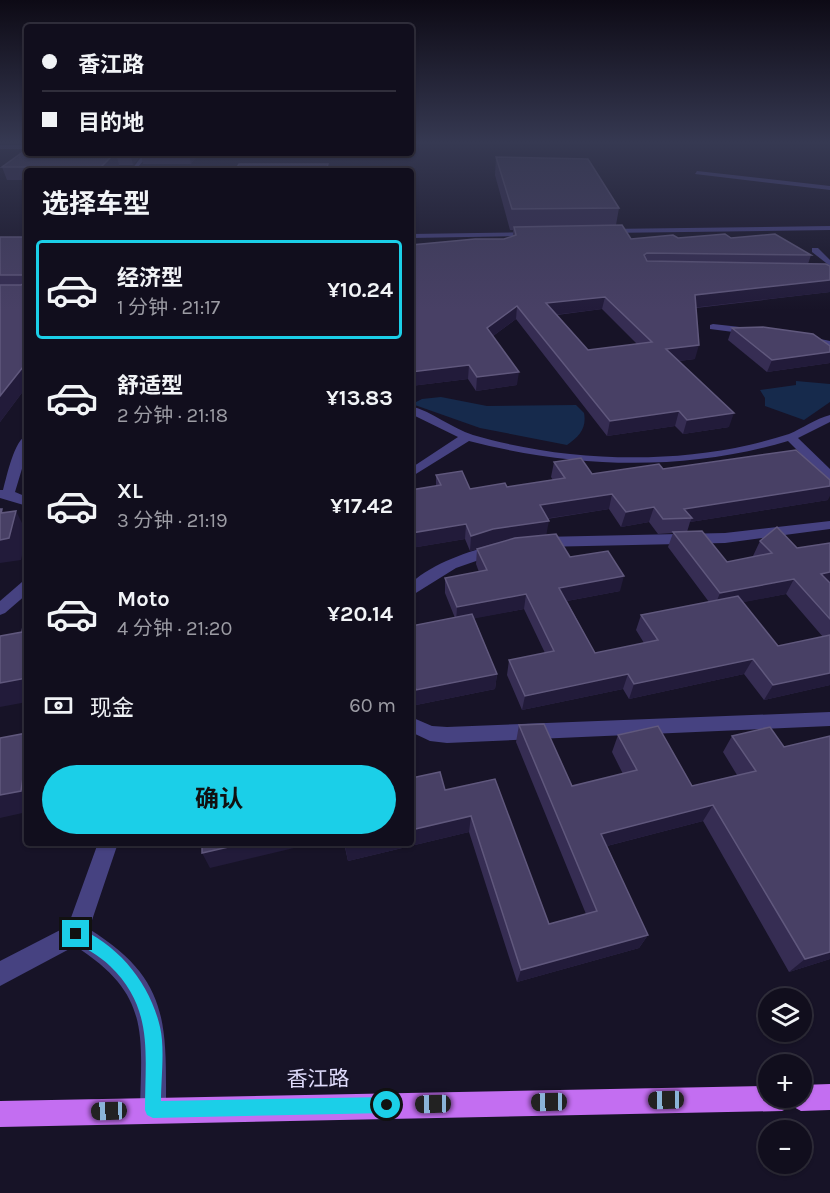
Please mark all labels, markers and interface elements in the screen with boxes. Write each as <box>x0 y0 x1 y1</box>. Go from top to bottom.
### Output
text: 香江路 <box>78 52 144 78</box>
text: 目的地 <box>78 110 144 136</box>
text: 选择车型 <box>42 188 150 220</box>
icon: car <box>45 263 99 317</box>
text: 经济型 <box>117 265 183 291</box>
text: ¥10.24 <box>327 277 393 303</box>
text: 1 分钟 · 21:17 <box>117 296 220 319</box>
icon: car <box>45 371 99 425</box>
text: 舒适型 <box>117 373 183 399</box>
text: ¥13.83 <box>326 385 393 411</box>
text: 2 分钟 · 21:18 <box>117 404 228 427</box>
text: XL <box>117 478 143 504</box>
icon: car <box>45 479 99 533</box>
text: ¥17.42 <box>330 493 393 519</box>
text: 3 分钟 · 21:19 <box>117 509 228 532</box>
text: Moto <box>117 586 170 612</box>
icon: car <box>45 587 99 641</box>
text: ¥20.14 <box>327 601 393 627</box>
text: 4 分钟 · 21:20 <box>117 617 232 640</box>
icon: cash <box>42 689 75 722</box>
text: 60 m <box>349 694 396 717</box>
text: 现金 <box>90 695 134 721</box>
button: 确认 <box>42 765 396 834</box>
route end <box>62 920 89 947</box>
map controls <box>758 988 812 1174</box>
button: layers <box>758 988 812 1042</box>
button: + <box>758 1054 812 1108</box>
street label: 香江路 <box>286 1066 350 1092</box>
route start <box>373 1091 400 1118</box>
car <box>648 1091 684 1109</box>
car <box>531 1093 567 1111</box>
car <box>415 1095 451 1113</box>
car <box>91 1101 127 1121</box>
button: − <box>758 1120 812 1174</box>

